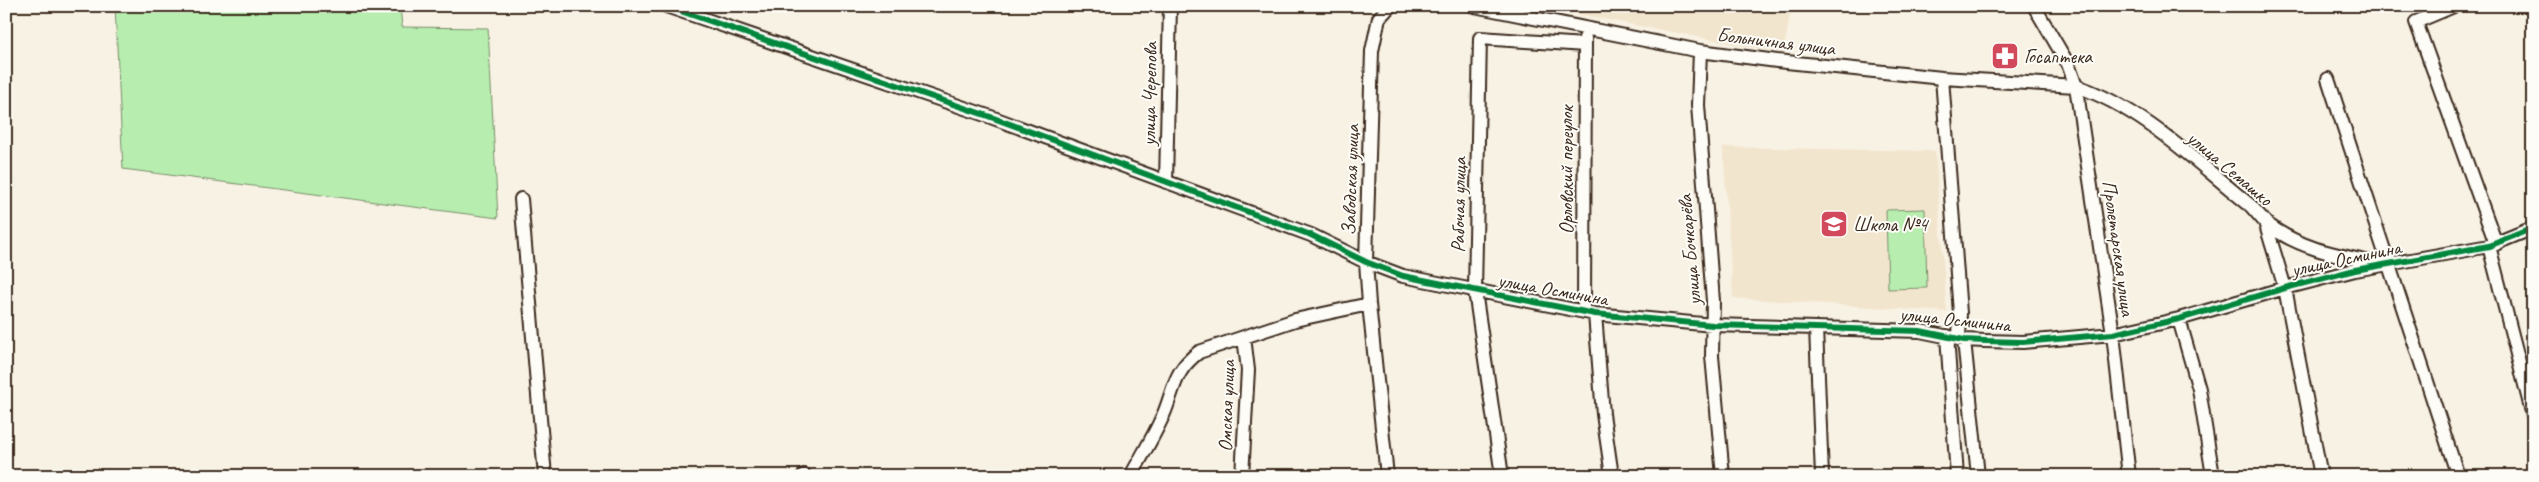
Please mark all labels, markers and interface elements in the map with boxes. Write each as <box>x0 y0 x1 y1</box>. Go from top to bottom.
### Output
street label: Больничная улица <box>1715 22 1838 61</box>
street label: улица Черепова <box>1136 41 1163 147</box>
pharmacy icon: Госаптека <box>1990 41 2020 71</box>
place label: Госаптека <box>2024 44 2093 69</box>
street label: Орловский переулок <box>1554 104 1579 234</box>
street label: Заводская улица <box>1336 123 1365 236</box>
street label: улица Семашко <box>2181 125 2278 212</box>
street label: Рабочая улица <box>1445 156 1472 253</box>
street label: Пролетарская улица <box>2097 179 2141 319</box>
street label: улица Бочкарёва <box>1672 192 1707 307</box>
school or university icon: Школа №4 <box>1819 209 1849 239</box>
place label: Школа №4 <box>1853 212 1929 237</box>
street label: улица Осминина <box>2288 234 2405 282</box>
street label: улица Осминина <box>1495 267 1612 312</box>
street label: улица Осминина <box>1897 301 2013 338</box>
street label: Омская улица <box>1212 358 1241 452</box>

